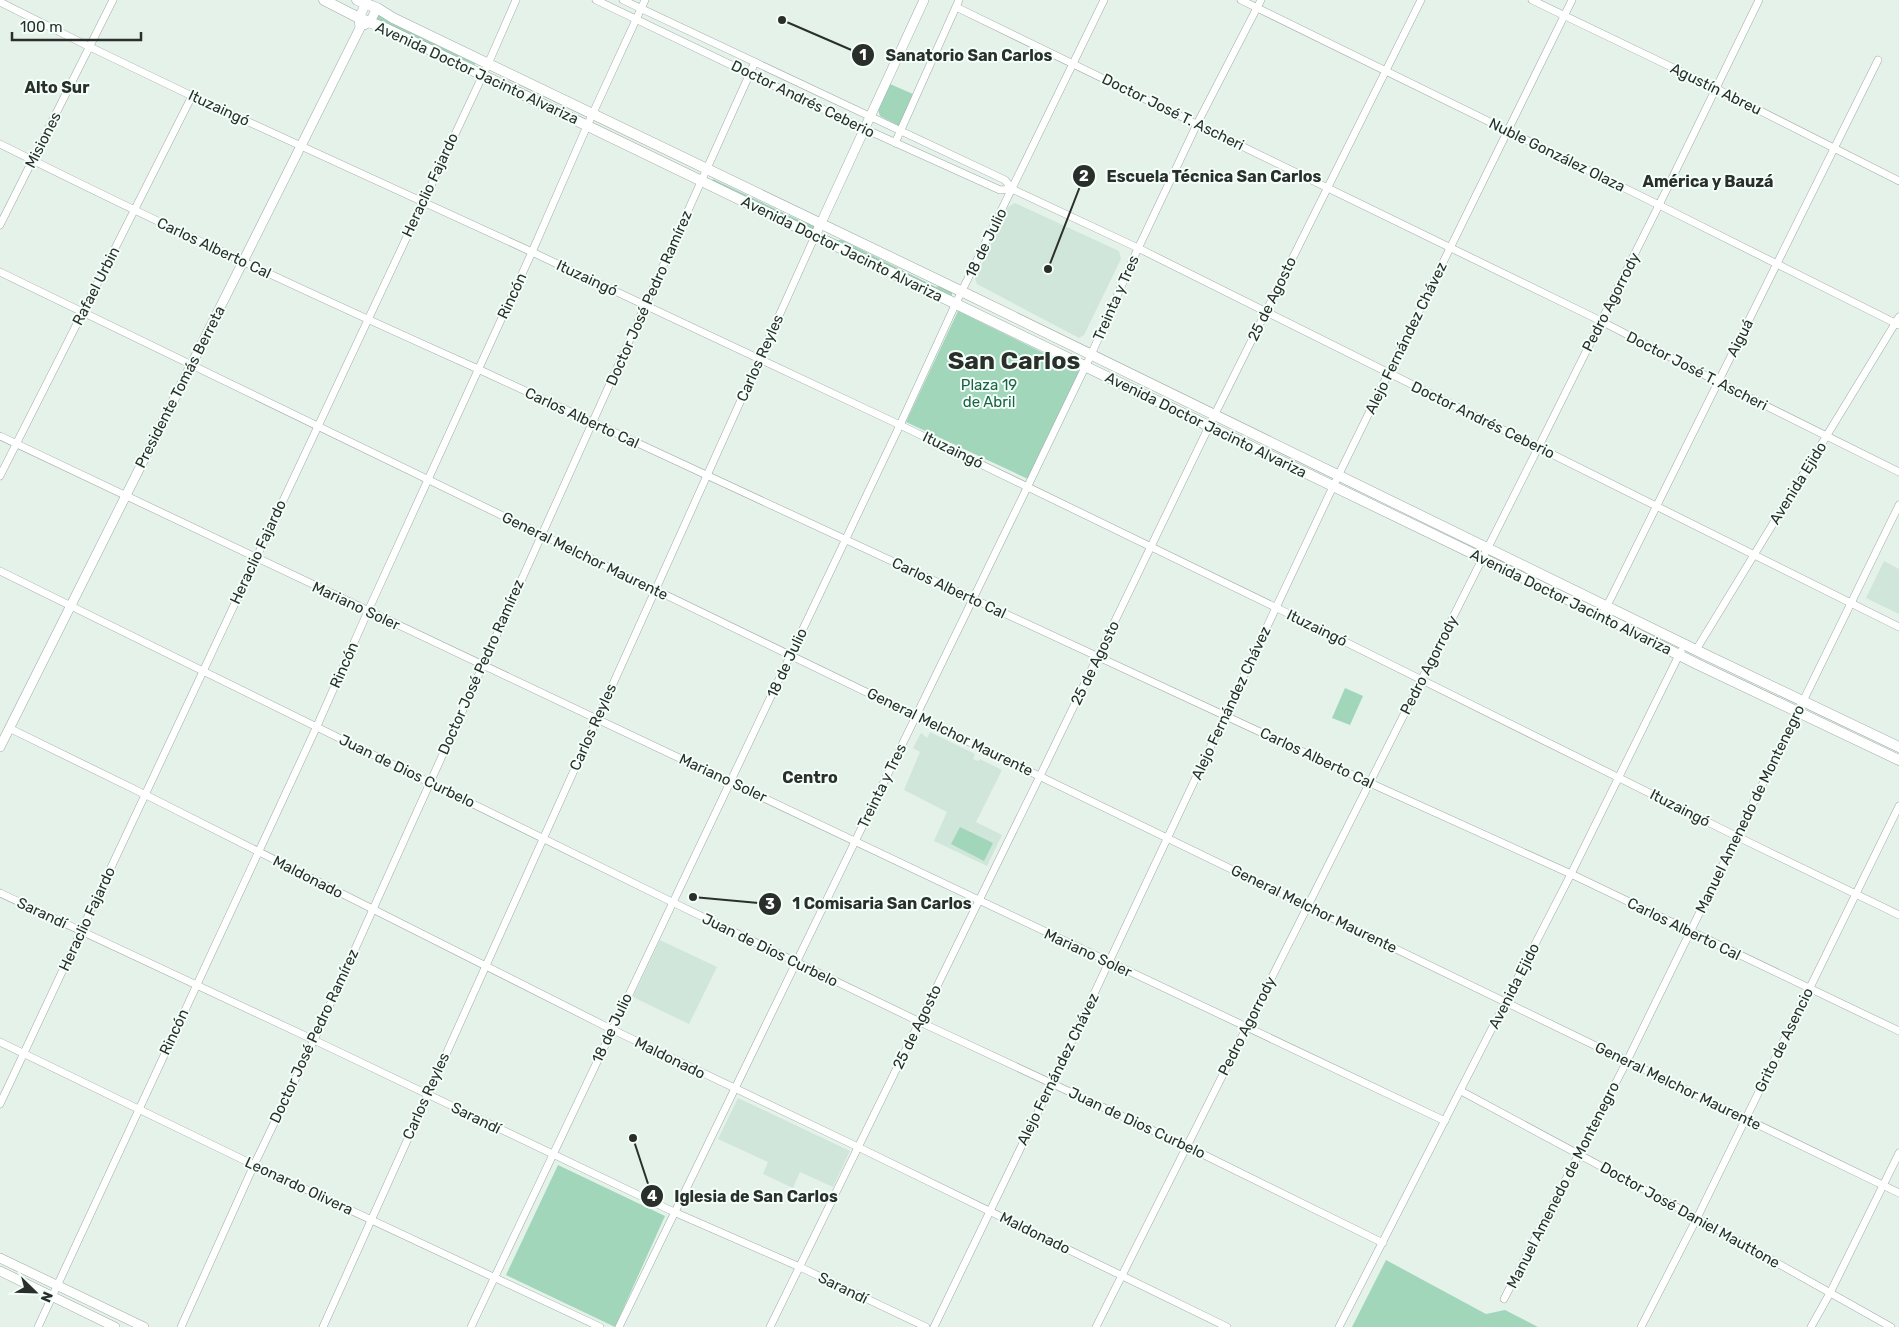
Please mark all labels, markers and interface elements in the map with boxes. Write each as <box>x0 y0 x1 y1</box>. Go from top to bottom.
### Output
scale bar <box>12 10 141 42</box>
text: 100 m <box>20 18 62 36</box>
street label: Avenida Doctor Jacinto Alvariza <box>373 18 581 128</box>
callout: Sanatorio San Carlos <box>851 40 1062 71</box>
text: 1 <box>859 46 867 64</box>
text: Sanatorio San Carlos <box>886 46 1053 65</box>
street label: Doctor Andrés Ceberio <box>728 56 878 142</box>
street label: Agustín Abreu <box>1667 59 1765 119</box>
street label: Doctor José T. Ascheri <box>1099 70 1247 154</box>
district label: Alto Sur <box>25 78 90 97</box>
street label: Ituzaingó <box>186 86 252 130</box>
street label: Misiones <box>21 109 65 171</box>
street label: Nuble González Olaza <box>1486 114 1628 196</box>
street label: Heraclio Fajardo <box>398 130 462 240</box>
callout: Escuela Técnica San Carlos <box>1071 161 1332 192</box>
text: 2 <box>1079 167 1089 185</box>
text: Escuela Técnica San Carlos <box>1107 167 1322 186</box>
district label: América y Bauzá <box>1642 172 1774 191</box>
street label: Avenida Doctor Jacinto Alvariza <box>738 192 946 306</box>
street label: 18 de Julio <box>961 205 1011 281</box>
street label: Doctor José Pedro Ramírez <box>602 207 696 388</box>
street label: Carlos Alberto Cal <box>154 214 274 282</box>
street label: Rafael Urbin <box>69 244 123 328</box>
street label: Pedro Agorrody <box>1578 249 1644 355</box>
street label: Treinta y Tres <box>1089 252 1143 344</box>
street label: 25 de Agosto <box>1244 254 1300 344</box>
street label: Ituzaingó <box>554 256 620 300</box>
street label: Alejo Fernández Chávez <box>1361 259 1451 417</box>
street label: Rincón <box>494 270 530 322</box>
street label: Presidente Tomás Berreta <box>131 303 229 471</box>
street label: Carlos Reyles <box>733 311 787 404</box>
street label: Aiguá <box>1723 316 1757 360</box>
street label: Doctor José T. Ascheri <box>1623 328 1771 414</box>
district label: San Carlos <box>948 346 1080 375</box>
street label: Avenida Doctor Jacinto Alvariza <box>1102 368 1310 482</box>
park label: Plaza 19 de Abril <box>961 376 1017 411</box>
street label: Doctor Andrés Ceberio <box>1408 377 1558 463</box>
street label: Carlos Alberto Cal <box>522 384 642 452</box>
street label: Ituzaingó <box>920 428 986 472</box>
street label: Avenida Ejido <box>1766 438 1830 528</box>
street label: Heraclio Fajardo <box>226 497 290 607</box>
street label: General Melchor Maurente <box>499 508 671 604</box>
street label: Avenida Doctor Jacinto Alvariza <box>1467 545 1675 659</box>
street label: Carlos Alberto Cal <box>889 554 1009 622</box>
street label: Doctor José Pedro Ramírez <box>434 576 528 757</box>
street label: Mariano Soler <box>309 578 403 634</box>
street label: Ituzaingó <box>1284 606 1350 650</box>
street label: Pedro Agorrody <box>1396 612 1462 718</box>
street label: 25 de Agosto <box>1067 618 1123 708</box>
street label: Alejo Fernández Chávez <box>1187 623 1275 783</box>
street label: 18 de Julio <box>763 625 811 701</box>
street label: Rincón <box>326 639 362 691</box>
street label: Carlos Reyles <box>566 680 620 773</box>
street label: General Melchor Maurente <box>864 684 1036 780</box>
street label: Manuel Amenedo de Montenegro <box>1692 702 1808 916</box>
street label: Carlos Alberto Cal <box>1257 724 1377 792</box>
street label: Juan de Dios Curbelo <box>336 730 478 812</box>
street label: Treinta y Tres <box>854 741 910 831</box>
street label: Mariano Soler <box>676 750 770 806</box>
district label: Centro <box>782 768 838 787</box>
street label: Ituzaingó <box>1647 785 1713 831</box>
street label: Maldonado <box>270 852 346 902</box>
street label: General Melchor Maurente <box>1228 861 1400 957</box>
street label: Heraclio Fajardo <box>55 864 119 974</box>
callout: 1 Comisaria San Carlos <box>757 888 982 919</box>
street label: Sarandí <box>14 894 71 933</box>
text: 1 Comisaria San Carlos <box>792 894 972 913</box>
street label: Carlos Alberto Cal <box>1624 894 1744 964</box>
text: 3 <box>765 895 775 913</box>
street label: Juan de Dios Curbelo <box>699 909 841 991</box>
street label: Mariano Soler <box>1041 925 1135 981</box>
street label: Avenida Ejido <box>1485 940 1543 1032</box>
street label: Doctor José Pedro Ramírez <box>266 946 362 1126</box>
street label: Pedro Agorrody <box>1214 973 1280 1079</box>
street label: 25 de Agosto <box>889 982 945 1072</box>
street label: Grito de Asencio <box>1751 985 1817 1095</box>
street label: 18 de Julio <box>588 990 636 1066</box>
street label: Alejo Fernández Chávez <box>1013 990 1103 1148</box>
street label: Rincón <box>156 1006 192 1058</box>
street label: Maldonado <box>632 1033 708 1083</box>
street label: General Melchor Maurente <box>1592 1038 1764 1134</box>
street label: Carlos Reyles <box>399 1049 453 1142</box>
street label: Manuel Amenedo de Montenegro <box>1503 1079 1623 1291</box>
street label: Juan de Dios Curbelo <box>1066 1083 1208 1163</box>
street label: Sarandí <box>448 1098 505 1138</box>
street label: Leonardo Olivera <box>242 1153 356 1219</box>
street label: Doctor José Daniel Mauttone <box>1597 1158 1783 1272</box>
callout: Iglesia de San Carlos <box>640 1181 848 1212</box>
text: 4 <box>647 1187 657 1205</box>
text: Iglesia de San Carlos <box>674 1187 838 1206</box>
street label: Maldonado <box>997 1208 1073 1258</box>
north arrow <box>10 1267 60 1317</box>
street label: Sarandí <box>815 1268 872 1308</box>
text: N <box>37 1289 56 1305</box>

